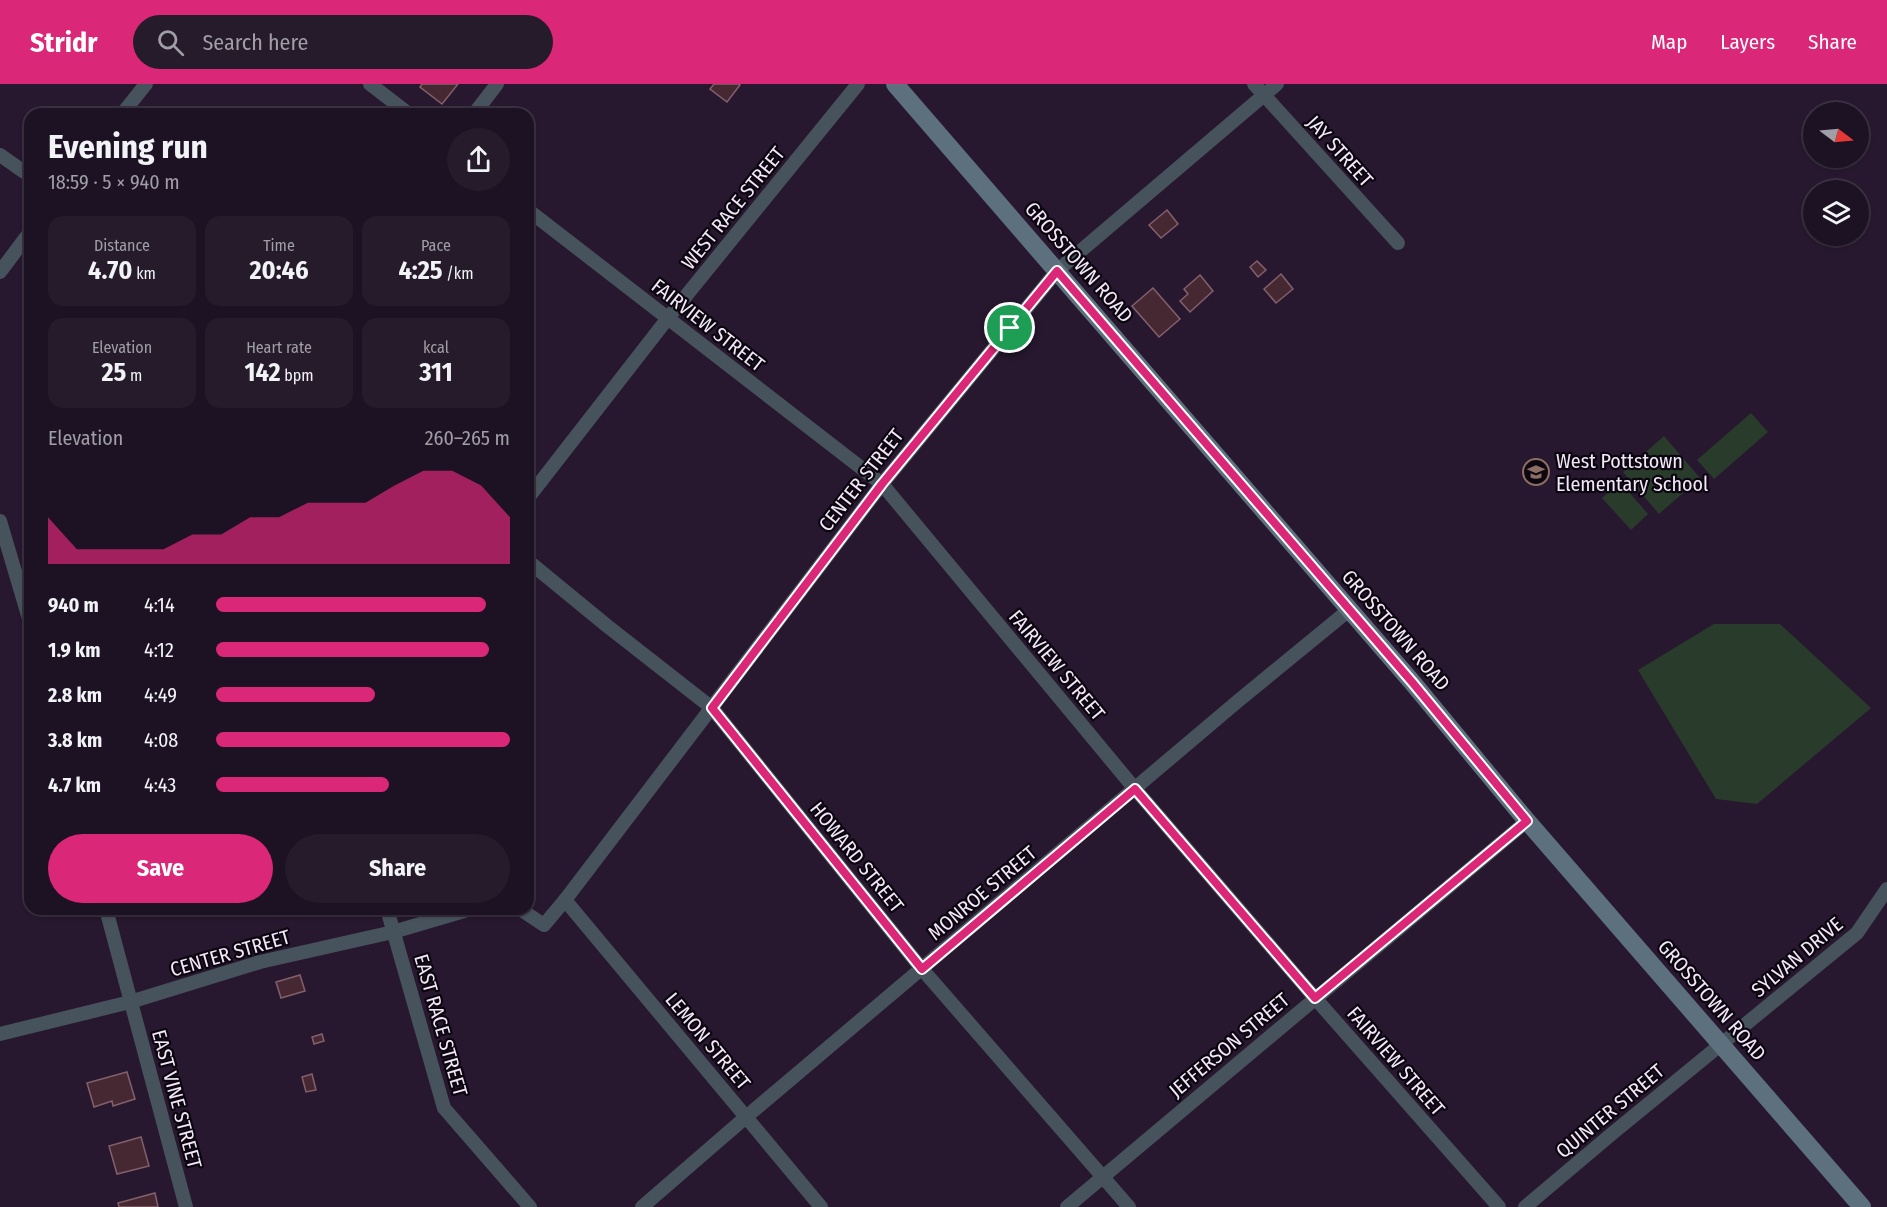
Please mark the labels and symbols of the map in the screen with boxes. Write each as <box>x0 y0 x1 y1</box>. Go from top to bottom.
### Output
north arrow <box>1803 102 1869 168</box>
street label: JAY STREET <box>1302 111 1379 192</box>
street label: WEST RACE STREET <box>676 141 790 274</box>
street label: GROSSTOWN ROAD <box>1020 197 1138 327</box>
street label: FAIRVIEW STREET <box>647 274 770 377</box>
pin <box>984 302 1035 353</box>
street label: CENTER STREET <box>813 423 909 536</box>
place label: West Pottstown Elementary School <box>1556 449 1708 496</box>
school or university icon: West Pottstown Elementary School <box>1521 457 1551 487</box>
street label: GROSSTOWN ROAD <box>1337 565 1455 695</box>
street label: FAIRVIEW STREET <box>1004 605 1111 726</box>
street label: HOWARD STREET <box>805 797 909 918</box>
street label: MONROE STREET <box>923 840 1042 945</box>
street label: SYLVAN DRIVE <box>1747 912 1847 1002</box>
street label: CENTER STREET <box>167 924 293 982</box>
street label: GROSSTOWN ROAD <box>1653 935 1771 1065</box>
street label: EAST RACE STREET <box>409 951 473 1099</box>
street label: JEFFERSON STREET <box>1164 987 1295 1102</box>
street label: LEMON STREET <box>660 988 756 1095</box>
street label: FAIRVIEW STREET <box>1342 1002 1450 1121</box>
street label: EAST VINE STREET <box>147 1027 207 1172</box>
street label: QUINTER STREET <box>1551 1058 1669 1163</box>

